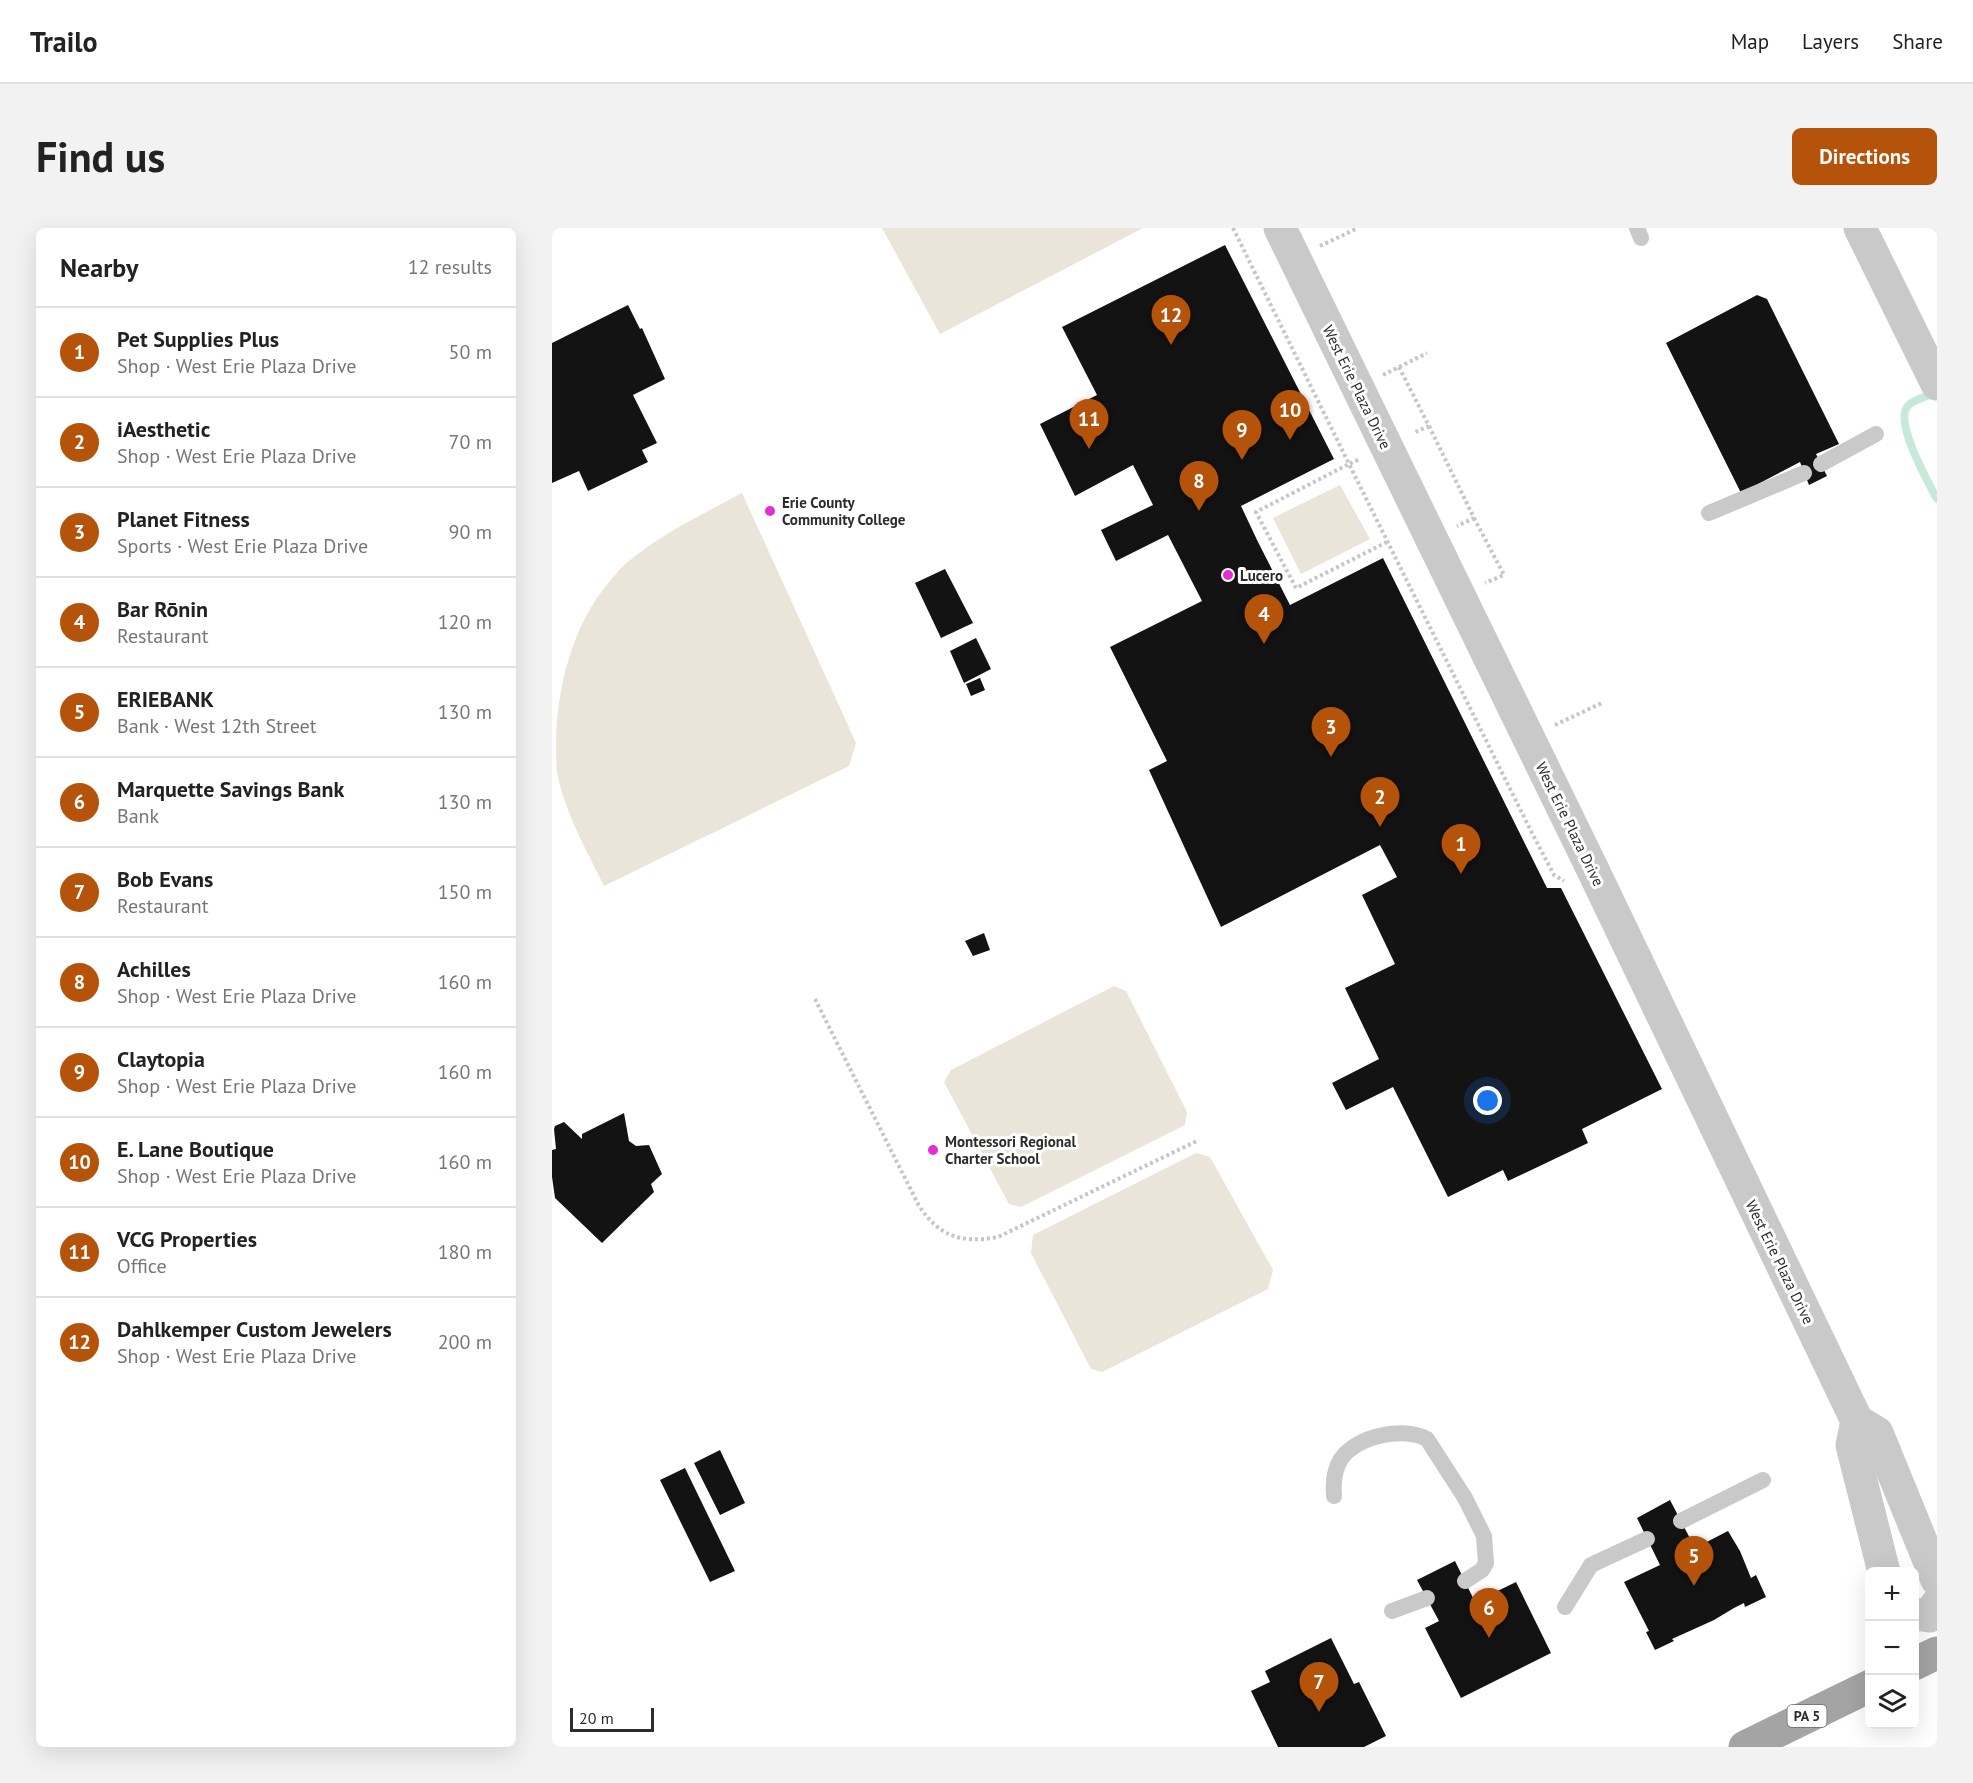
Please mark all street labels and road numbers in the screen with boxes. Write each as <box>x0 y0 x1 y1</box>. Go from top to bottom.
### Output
street label: West Erie Plaza Drive <box>1319 322 1395 452</box>
street label: West Erie Plaza Drive <box>1532 759 1608 889</box>
street label: West Erie Plaza Drive <box>1742 1197 1818 1327</box>
road number: PA 5 <box>1788 1705 1826 1727</box>

